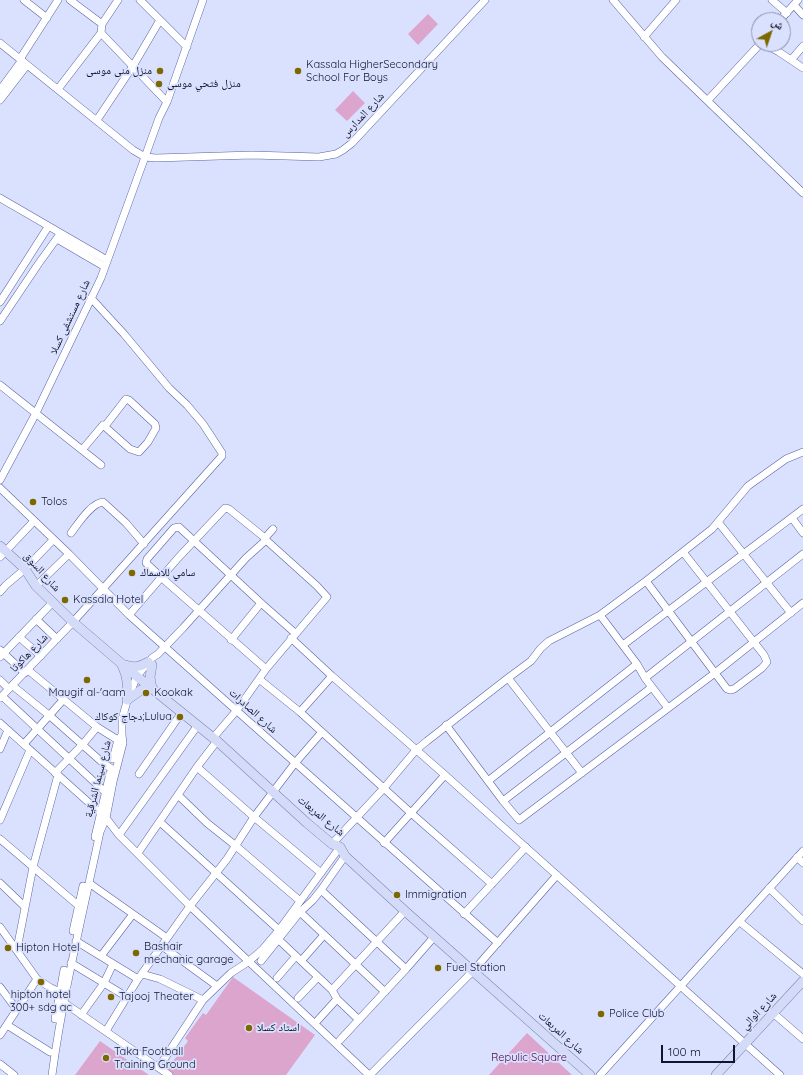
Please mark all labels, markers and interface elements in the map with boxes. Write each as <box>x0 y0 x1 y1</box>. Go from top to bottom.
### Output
north arrow <box>751 12 791 52</box>
text: ش <box>769 14 787 33</box>
place label: Kassala HigherSecondary School For Boys <box>306 58 438 84</box>
place label: منزل منى موسى <box>86 64 152 78</box>
marker: منزل منى موسى <box>155 66 165 76</box>
marker: Kassala HigherSecondary School For Boys <box>293 66 303 76</box>
place label: منزل فتحي موسى <box>167 77 241 91</box>
marker: منزل فتحي موسى <box>154 79 164 89</box>
street label: شارع المدارس <box>339 90 387 140</box>
street label: شارع مستشفى كسلا <box>47 278 93 356</box>
place label: Tolos <box>41 495 67 509</box>
marker: Tolos <box>28 497 38 507</box>
street label: شارع السوق <box>21 550 63 594</box>
place label: سامي للاسماك <box>140 566 195 580</box>
marker: سامي للاسماك <box>127 568 137 578</box>
place label: Kassala Hotel <box>73 593 143 607</box>
marker: Kassala Hotel <box>60 595 70 605</box>
street label: شارع هاكوتا <box>7 631 51 675</box>
marker: Maugif al-'aam <box>82 675 92 685</box>
place label: Maugif al-'aam <box>48 686 126 700</box>
place label: Kookak <box>154 686 193 700</box>
street label: شارع الصادرات <box>226 686 280 736</box>
marker: Kookak <box>141 688 151 698</box>
place label: دجاج كوكاك;Lulua <box>95 710 172 724</box>
marker: دجاج كوكاك;Lulua <box>175 712 185 722</box>
street label: شارع سينما الشرقية <box>82 739 114 819</box>
street label: شارع المربعات <box>295 793 347 839</box>
place label: Immigration <box>405 888 467 902</box>
marker: Immigration <box>392 890 402 900</box>
place label: Bashair mechanic garage <box>144 940 233 966</box>
place label: Hipton Hotel <box>16 941 80 955</box>
marker: Hipton Hotel <box>3 943 13 953</box>
marker: Bashair mechanic garage <box>131 948 141 958</box>
place label: Fuel Station <box>446 961 506 975</box>
marker: Fuel Station <box>433 963 443 973</box>
marker: hipton hotel 300+ sdg ac <box>36 977 46 987</box>
place label: hipton hotel 300+ sdg ac <box>10 988 72 1014</box>
street label: شارع الوالي <box>738 989 780 1033</box>
place label: Tajooj Theater <box>119 990 193 1004</box>
marker: Tajooj Theater <box>106 992 116 1002</box>
place label: Police Club <box>609 1007 664 1021</box>
street label: شارع المربعات <box>536 1009 586 1057</box>
marker: Police Club <box>596 1009 606 1019</box>
place label: استاد كسلا <box>257 1021 300 1035</box>
marker: استاد كسلا <box>244 1023 254 1033</box>
scale bar <box>663 1037 737 1063</box>
text: 100 m <box>668 1044 701 1059</box>
place label: Taka Football Training Ground <box>114 1045 196 1071</box>
park label: Repulic Square <box>491 1051 567 1065</box>
marker: Taka Football Training Ground <box>101 1053 111 1063</box>

